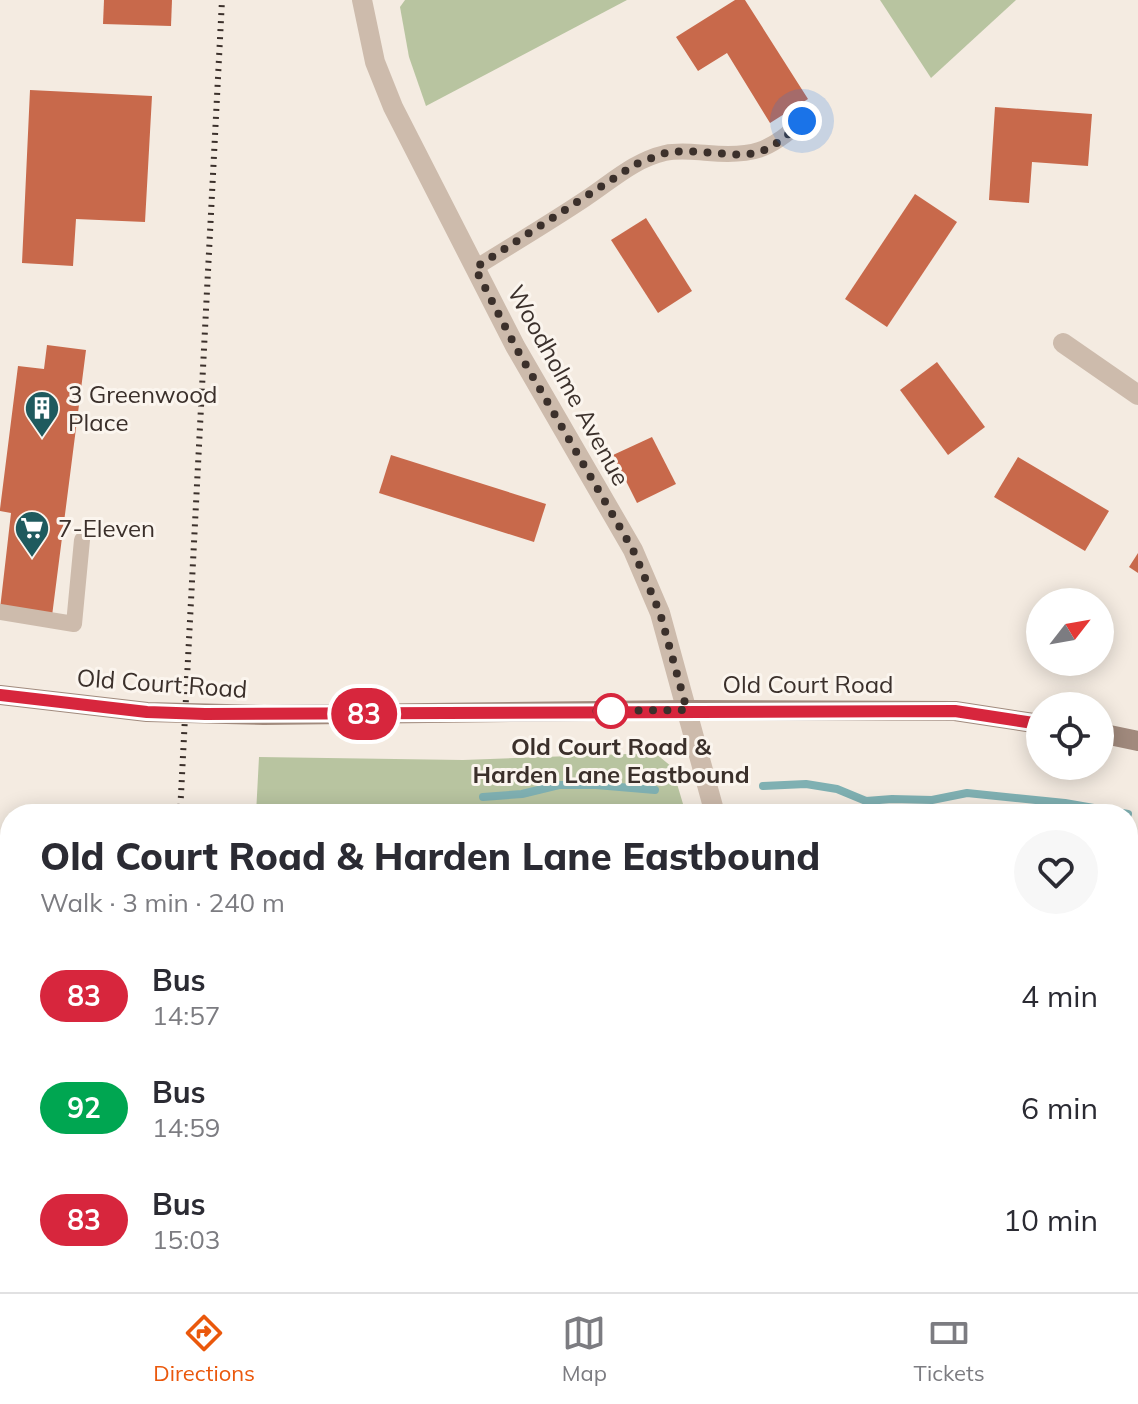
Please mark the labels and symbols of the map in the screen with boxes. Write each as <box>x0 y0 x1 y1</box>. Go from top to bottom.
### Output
your location <box>782 101 822 141</box>
street label: Woodholme Avenue <box>501 280 637 490</box>
place label: 3 Greenwood Place <box>68 379 217 437</box>
building icon: 3 Greenwood Place <box>23 389 61 439</box>
supermarket icon: 7-Eleven <box>13 509 51 559</box>
place label: 7-Eleven <box>58 513 155 543</box>
north arrow <box>1026 588 1114 676</box>
street label: Old Court Road <box>76 662 248 704</box>
street label: Old Court Road <box>723 669 893 699</box>
line badge: 83 <box>328 688 400 740</box>
marker: Old Court Road & Harden Lane Eastbound <box>594 694 628 728</box>
place label: Old Court Road & Harden Lane Eastbound <box>472 731 750 789</box>

